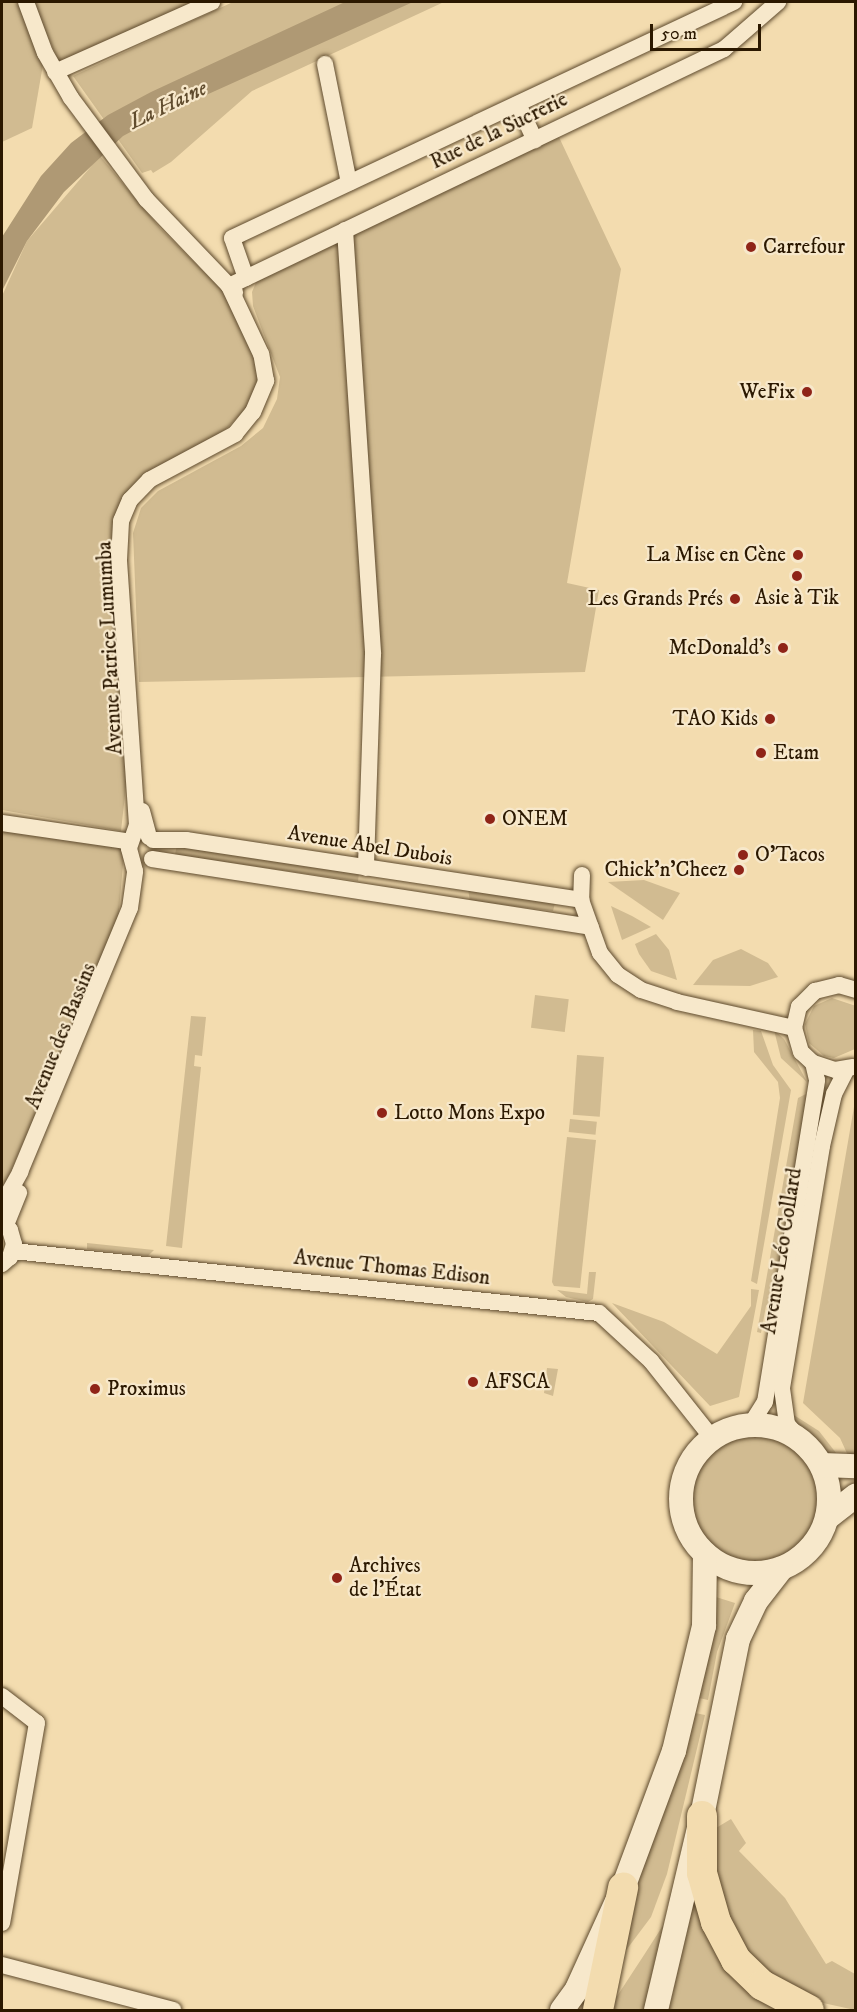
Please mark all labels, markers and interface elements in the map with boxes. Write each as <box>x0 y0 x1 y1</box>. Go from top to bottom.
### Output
scale bar <box>653 12 764 50</box>
text: 50 m <box>661 23 697 45</box>
water label: La Haine <box>125 75 211 135</box>
street label: Rue de la Sucrerie <box>426 87 572 175</box>
place label: Carrefour <box>763 234 845 260</box>
marker: Carrefour <box>744 240 758 254</box>
place label: WeFix <box>739 379 795 405</box>
marker: WeFix <box>800 385 814 399</box>
street label: Avenue Patrice Lumumba <box>92 541 128 755</box>
place label: La Mise en Cène <box>646 542 786 568</box>
marker: La Mise en Cène <box>791 548 805 562</box>
marker: Asie à Tik <box>790 569 804 583</box>
place label: Asie à Tik <box>755 585 839 611</box>
place label: Les Grands Prés <box>588 586 723 612</box>
marker: Les Grands Prés <box>728 592 742 606</box>
place label: McDonald's <box>668 635 771 661</box>
marker: McDonald's <box>776 641 790 655</box>
place label: TAO Kids <box>672 706 758 732</box>
marker: TAO Kids <box>763 712 777 726</box>
place label: Etam <box>773 740 819 766</box>
marker: Etam <box>754 746 768 760</box>
place label: ONEM <box>502 806 568 832</box>
marker: ONEM <box>483 812 497 826</box>
street label: Avenue Abel Dubois <box>286 821 454 871</box>
place label: O'Tacos <box>755 842 825 868</box>
marker: O'Tacos <box>736 848 750 862</box>
place label: Chick'n'Cheez <box>604 857 727 883</box>
marker: Chick'n'Cheez <box>732 863 746 877</box>
street label: Avenue des Bassins <box>20 959 102 1113</box>
place label: Lotto Mons Expo <box>394 1100 545 1126</box>
marker: Lotto Mons Expo <box>375 1106 389 1120</box>
street label: Avenue Léo Collard <box>756 1166 808 1336</box>
street label: Avenue Thomas Edison <box>293 1245 491 1291</box>
place label: AFSCA <box>485 1369 550 1395</box>
marker: AFSCA <box>466 1375 480 1389</box>
place label: Proximus <box>107 1376 186 1402</box>
marker: Proximus <box>88 1382 102 1396</box>
place label: Archives de l'État <box>349 1553 422 1603</box>
marker: Archives de l'État <box>330 1571 344 1585</box>

